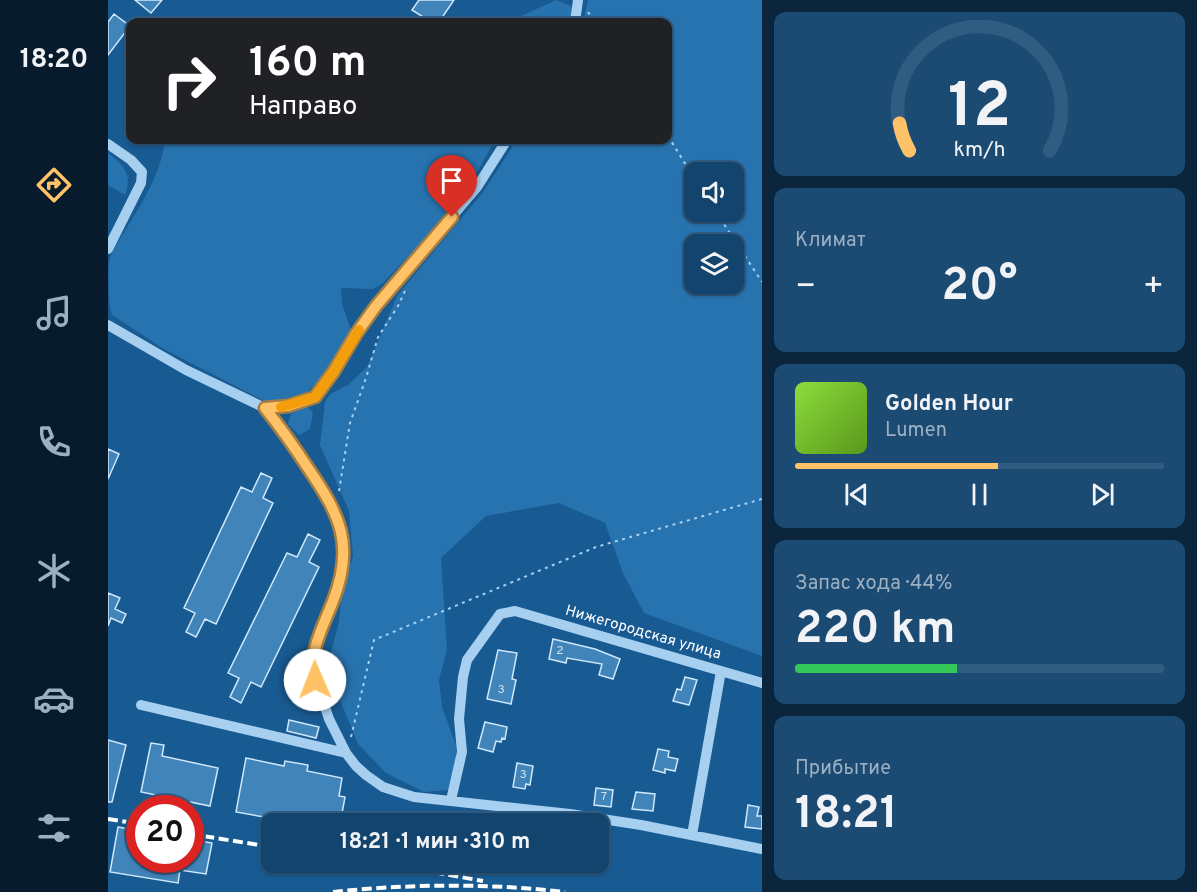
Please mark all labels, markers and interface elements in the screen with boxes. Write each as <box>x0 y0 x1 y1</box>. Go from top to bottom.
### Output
text: 160 m <box>249 38 367 91</box>
icon: right <box>150 42 228 120</box>
text: 18:20 <box>20 43 88 77</box>
text: 12 <box>948 70 1011 149</box>
text: Направо <box>249 90 357 124</box>
text: km/h <box>953 137 1006 164</box>
pin <box>426 155 477 217</box>
map controls <box>684 162 744 294</box>
button: sound <box>684 162 744 222</box>
icon: directions <box>33 164 75 206</box>
icon: arrive <box>435 164 468 197</box>
text: Климат <box>795 228 866 254</box>
button: layers <box>684 234 744 294</box>
text: 20° <box>942 259 1017 316</box>
text: − <box>795 267 816 309</box>
text: + <box>1143 267 1164 309</box>
icon: music <box>33 292 75 334</box>
text: Golden Hour <box>885 391 1013 418</box>
text: Lumen <box>885 418 947 444</box>
icon: phone <box>33 421 75 463</box>
icon: previous <box>840 478 873 511</box>
icon: pause <box>963 478 996 511</box>
icon: next <box>1086 478 1119 511</box>
icon: climate <box>33 550 75 592</box>
text: Запас хода · 44% <box>795 571 952 597</box>
street label: Нижегородская улица <box>563 602 723 664</box>
text: 220 km <box>795 602 956 659</box>
house number: 2 <box>556 643 564 659</box>
position arrow <box>283 648 347 712</box>
icon: car <box>33 678 75 720</box>
house number: 3 <box>497 682 505 698</box>
text: Прибытие <box>795 756 891 782</box>
house number: 3 <box>519 767 527 783</box>
text: 18:21 <box>795 787 898 844</box>
house number: 7 <box>601 789 607 805</box>
speed limit sign: 20 <box>126 795 204 873</box>
icon: filters <box>33 807 75 849</box>
text: 18:21 · 1 мин · 310 m <box>340 829 530 856</box>

